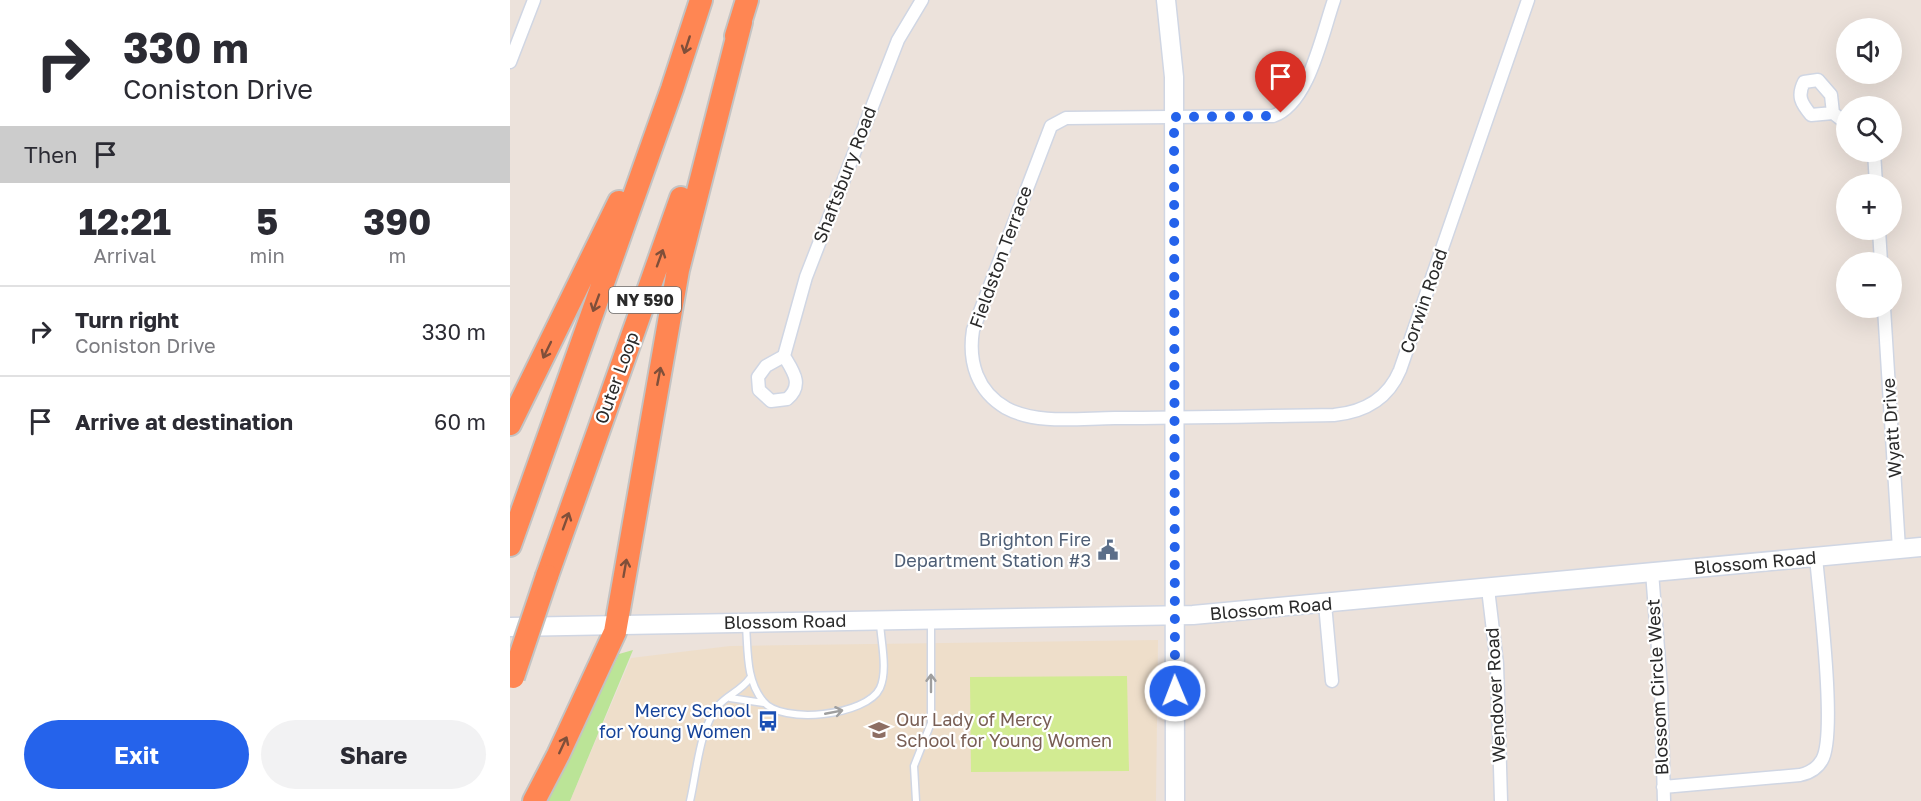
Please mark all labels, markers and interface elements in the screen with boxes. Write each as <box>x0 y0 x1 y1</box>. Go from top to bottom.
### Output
map controls <box>1836 18 1902 318</box>
button: sound <box>1836 18 1902 84</box>
text: 330 m <box>123 22 249 72</box>
icon: right <box>24 24 102 102</box>
one-way arrow <box>680 35 691 54</box>
pin <box>1255 51 1306 113</box>
icon: arrive <box>1264 60 1297 93</box>
text: Coniston Drive <box>123 73 313 105</box>
button: search <box>1836 96 1902 162</box>
street label: Shaftsbury Road <box>808 103 880 246</box>
icon: arrive <box>89 138 122 171</box>
text: Then <box>24 141 77 168</box>
button: + <box>1836 174 1902 240</box>
street label: Fieldston Terrace <box>964 182 1036 331</box>
text: 12:21 <box>78 200 171 243</box>
text: 5 <box>256 200 278 243</box>
text: 390 <box>363 200 432 243</box>
text: Arrival <box>93 243 156 267</box>
text: min <box>249 243 285 267</box>
text: m <box>389 243 406 267</box>
street label: Corwin Road <box>1395 245 1451 356</box>
one-way arrow <box>655 249 666 268</box>
button: − <box>1836 252 1902 318</box>
road number: NY 590 <box>609 287 681 313</box>
one-way arrow <box>590 293 601 312</box>
text: Turn right <box>75 306 179 333</box>
icon: right <box>24 315 57 348</box>
text: 330 m <box>422 318 486 345</box>
street label: Outer Loop <box>589 329 643 427</box>
text: Coniston Drive <box>75 333 216 357</box>
one-way arrow <box>540 341 552 359</box>
one-way arrow <box>654 366 665 386</box>
street label: Wyatt Drive <box>1877 377 1905 479</box>
icon: arrive <box>24 405 57 438</box>
text: Arrive at destination <box>75 408 293 435</box>
text: 60 m <box>434 408 486 435</box>
one-way arrow <box>562 512 573 531</box>
place label: Brighton Fire Department Station #3 <box>894 528 1091 571</box>
public building icon: Brighton Fire Department Station #3 <box>1096 538 1120 562</box>
street label: Blossom Road <box>1693 546 1817 578</box>
one-way arrow <box>620 558 631 578</box>
street label: Blossom Road <box>1209 592 1333 624</box>
street label: Blossom Circle West <box>1641 598 1673 776</box>
street label: Blossom Road <box>723 609 847 633</box>
street label: Wendover Road <box>1480 627 1510 763</box>
position arrow <box>1143 659 1207 723</box>
one-way arrow <box>925 673 937 693</box>
place label: Mercy School for Young Women <box>599 699 751 742</box>
one-way arrow <box>824 706 844 717</box>
place label: Our Lady of Mercy School for Young Women <box>896 708 1112 751</box>
bus stop icon: Mercy School for Young Women <box>756 709 780 733</box>
school or university icon: Our Lady of Mercy School for Young Women <box>867 718 891 742</box>
button: Exit <box>24 720 249 789</box>
button: Share <box>261 720 486 789</box>
one-way arrow <box>558 737 570 755</box>

